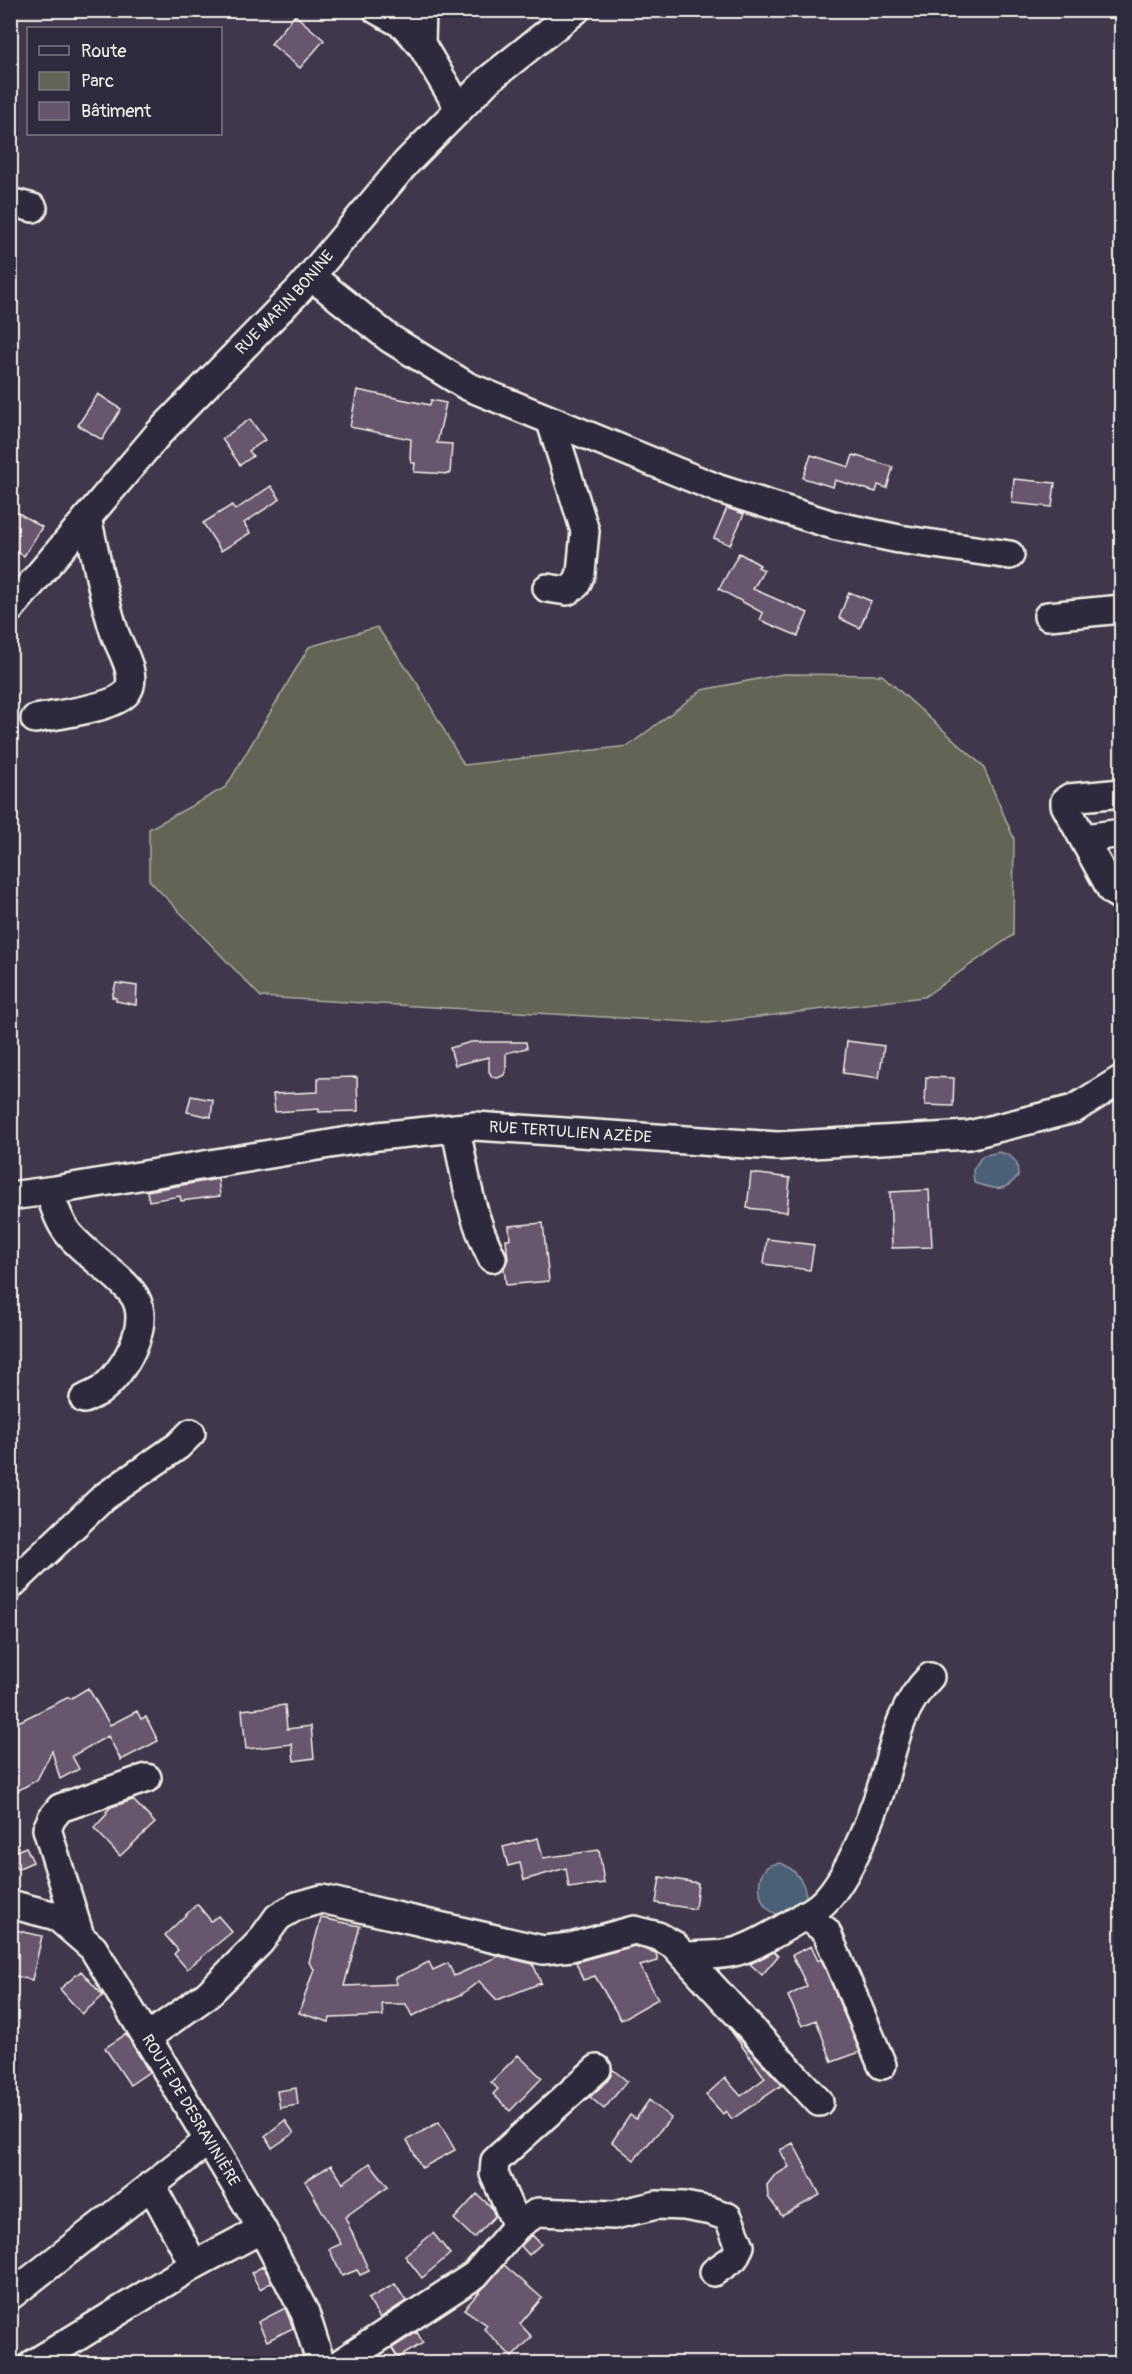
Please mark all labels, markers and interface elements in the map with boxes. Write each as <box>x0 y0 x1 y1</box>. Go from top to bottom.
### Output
legend <box>27 27 222 135</box>
text: Route <box>81 40 126 63</box>
text: Parc <box>81 70 114 93</box>
text: Bâtiment <box>81 100 152 123</box>
street label: RUE MARIN BONINE <box>231 246 338 359</box>
street label: RUE TERTULIEN AZÈDE <box>489 1117 652 1148</box>
street label: ROUTE DE DESRAVINIÈRE <box>137 2031 244 2190</box>

